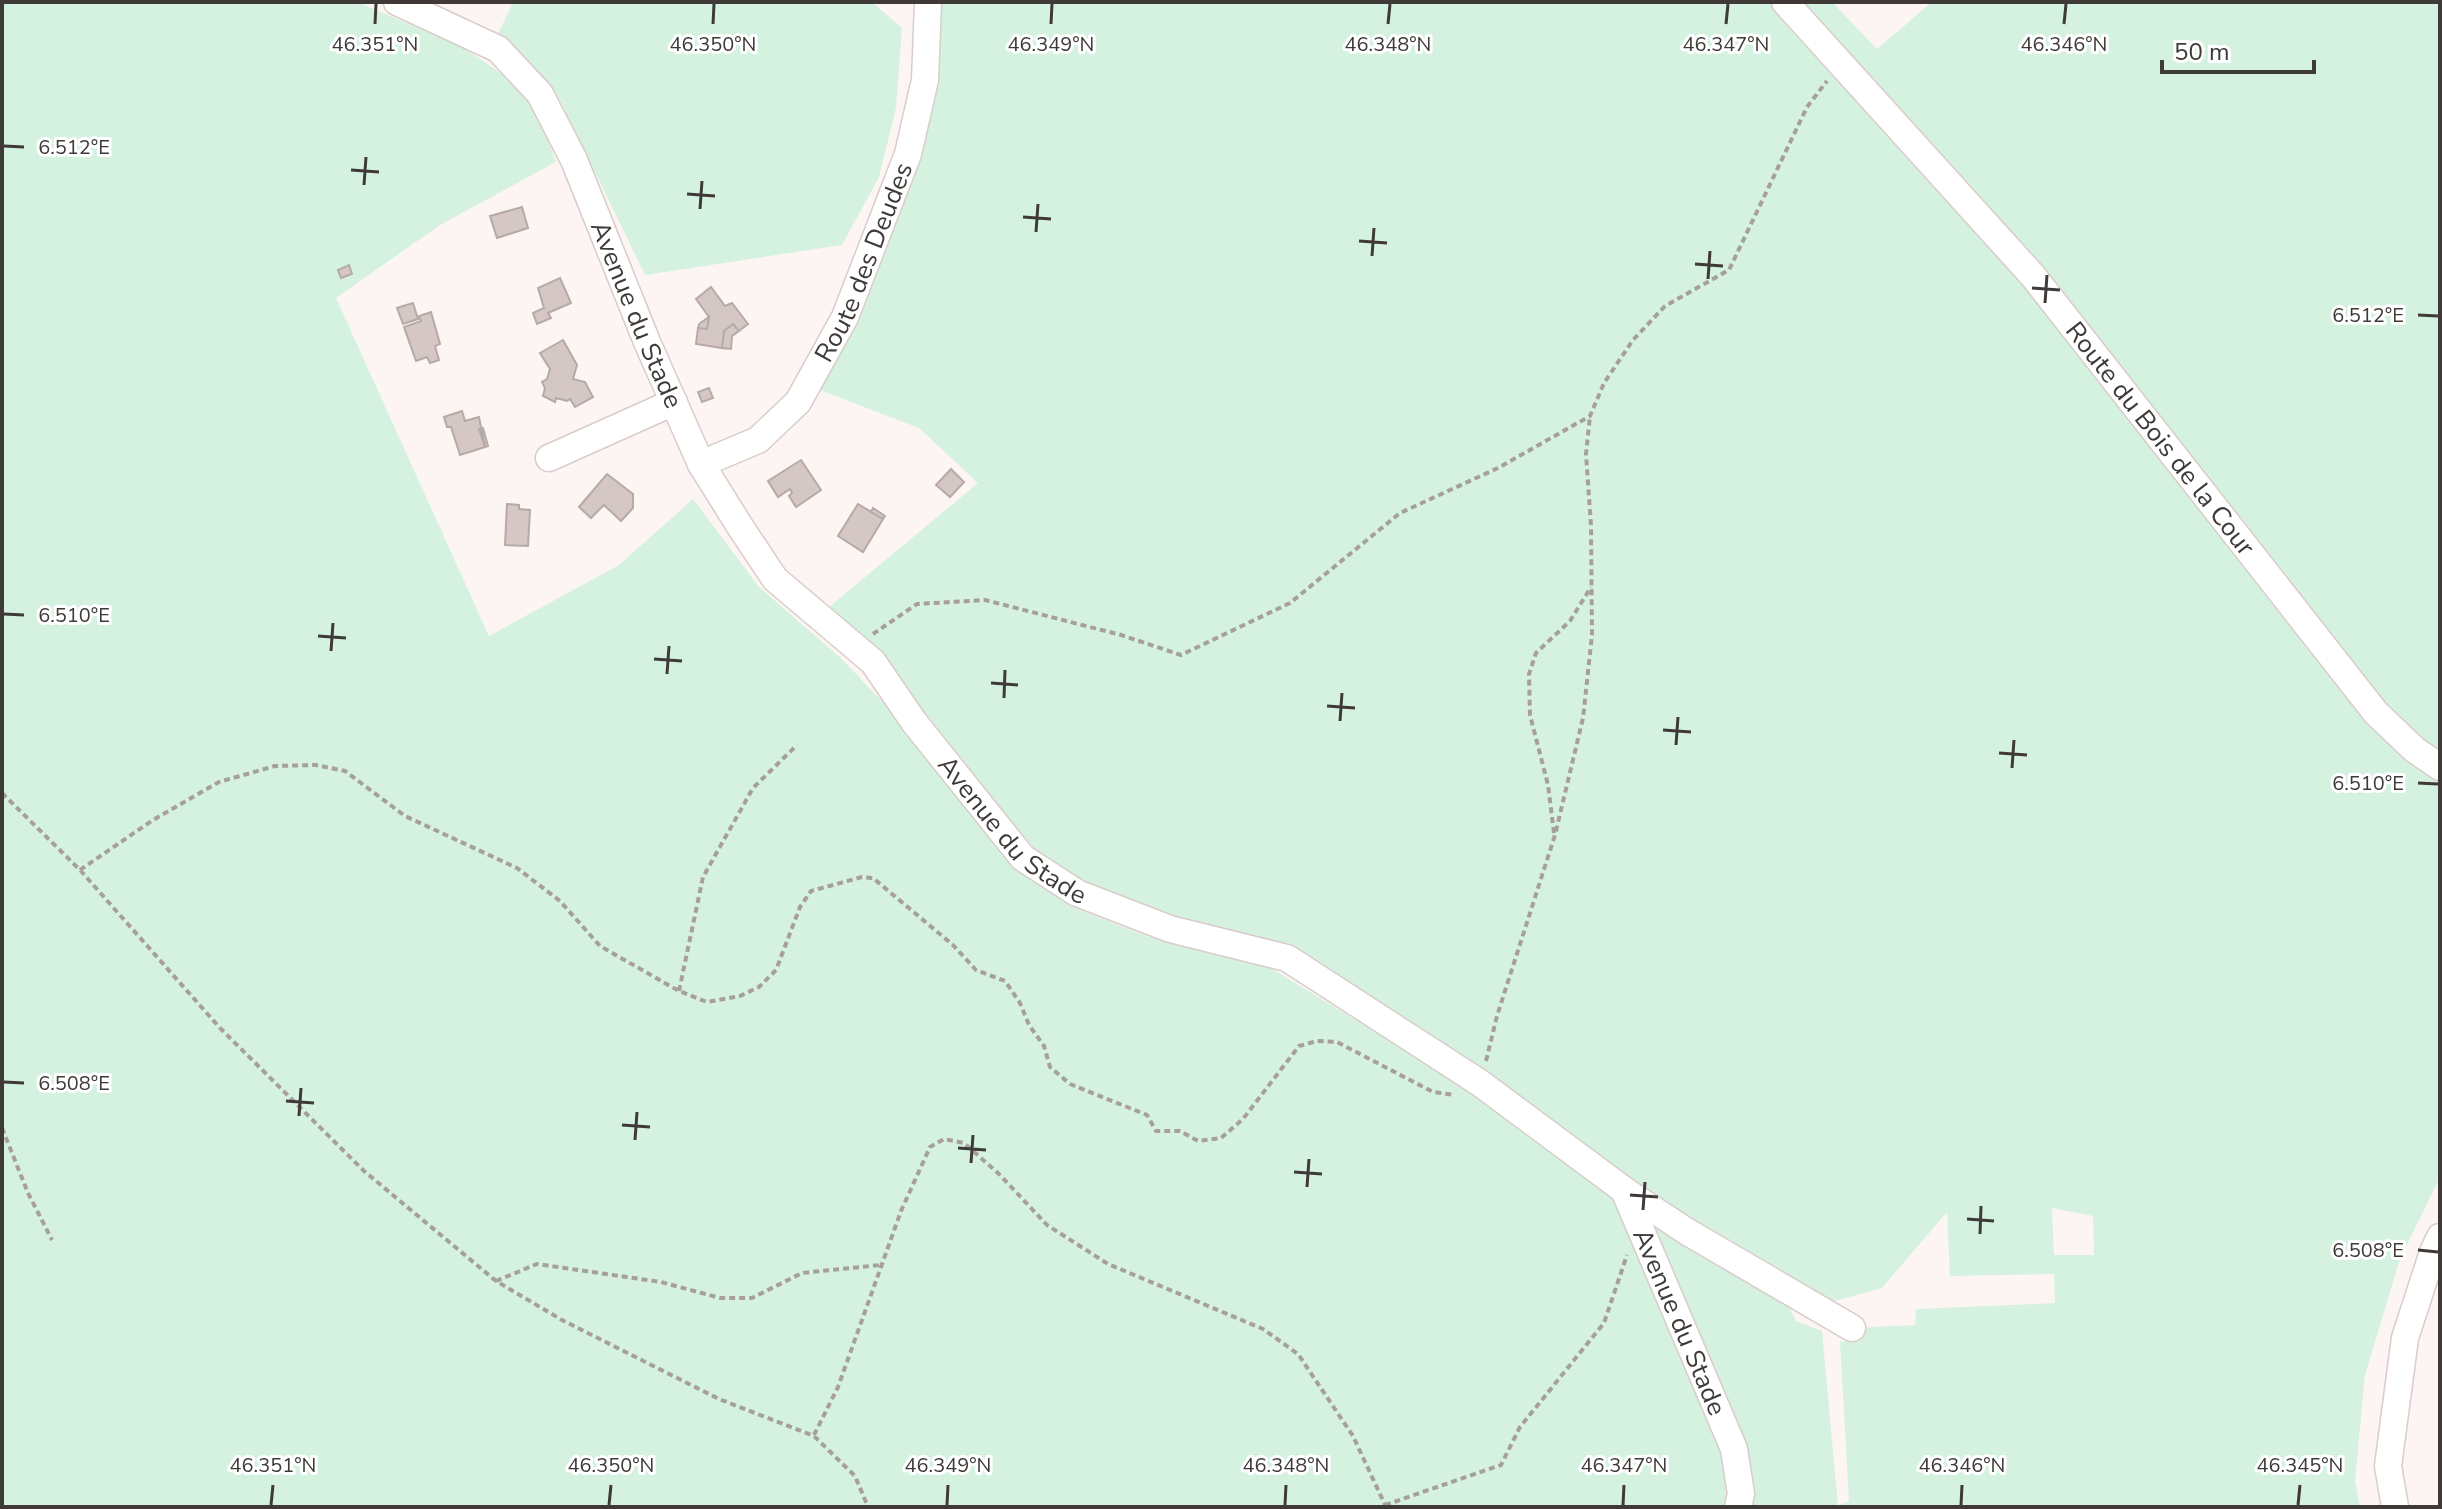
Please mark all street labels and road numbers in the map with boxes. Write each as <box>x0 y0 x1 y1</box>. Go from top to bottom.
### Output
street label: Route des Deudes <box>806 157 921 368</box>
street label: Avenue du Stade <box>583 216 692 414</box>
street label: Route du Bois de la Cour <box>2058 314 2264 563</box>
street label: Avenue du Stade <box>930 748 1091 912</box>
street label: Avenue du Stade <box>1625 1223 1735 1420</box>

